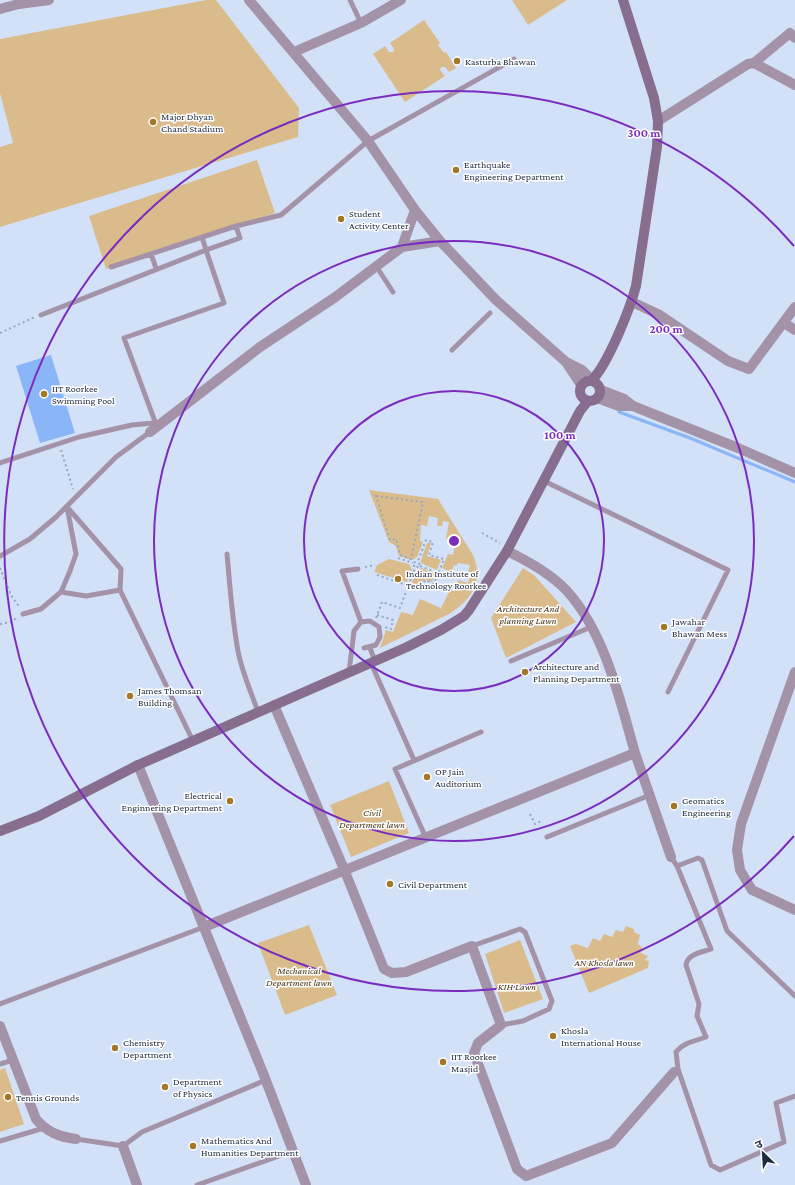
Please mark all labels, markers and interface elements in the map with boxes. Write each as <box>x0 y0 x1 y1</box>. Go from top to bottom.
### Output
marker: Kasturba Bhawan <box>452 56 462 66</box>
place label: Kasturba Bhawan <box>465 56 536 67</box>
place label: Major Dhyan Chand Stadium <box>161 111 223 134</box>
marker: Major Dhyan Chand Stadium <box>148 117 158 127</box>
text: 300 m <box>628 126 661 140</box>
place label: Earthquake Engineering Department <box>464 159 564 182</box>
marker: Earthquake Engineering Department <box>451 165 461 175</box>
place label: Student Activity Center <box>349 208 409 231</box>
marker: Student Activity Center <box>336 214 346 224</box>
text: 200 m <box>649 322 683 336</box>
place label: IIT Roorkee Swimming Pool <box>52 383 115 406</box>
marker: IIT Roorkee Swimming Pool <box>39 389 49 399</box>
text: 100 m <box>544 428 577 442</box>
centre of rings <box>447 534 461 548</box>
place label: Indian Institute of Technology Roorkee <box>406 568 487 591</box>
marker: Indian Institute of Technology Roorkee <box>393 574 403 584</box>
park label: Architecture And planning Lawn <box>496 603 560 626</box>
place label: Jawahar Bhawan Mess <box>671 616 727 639</box>
marker: Jawahar Bhawan Mess <box>659 622 669 632</box>
place label: Architecture and Planning Department <box>533 661 620 684</box>
marker: Architecture and Planning Department <box>520 667 530 677</box>
place label: James Thomsan Building <box>137 685 202 708</box>
marker: James Thomsan Building <box>125 691 135 701</box>
place label: OP Jain Auditorium <box>435 766 481 789</box>
marker: OP Jain Auditorium <box>422 772 432 782</box>
place label: Electrical Enginnering Department <box>121 790 223 813</box>
place label: Geomatics Engineering <box>682 795 731 818</box>
marker: Electrical Enginnering Department <box>225 796 235 806</box>
marker: Geomatics Engineering <box>669 801 679 811</box>
park label: Civil Department lawn <box>339 807 405 830</box>
marker: Civil Department <box>385 879 395 889</box>
place label: Civil Department <box>398 879 468 890</box>
park label: AN Khosla lawn <box>573 957 634 968</box>
park label: Mechanical Department lawn <box>266 965 332 988</box>
park label: KIH Lawn <box>498 981 536 992</box>
place label: Khosla International House <box>561 1025 642 1048</box>
marker: Khosla International House <box>548 1031 558 1041</box>
place label: Chemistry Department <box>123 1037 173 1060</box>
marker: Chemistry Department <box>110 1043 120 1053</box>
place label: IIT Roorkee Masjid <box>451 1051 497 1075</box>
marker: IIT Roorkee Masjid <box>438 1057 448 1067</box>
place label: Department of Physics <box>173 1076 223 1099</box>
marker: Department of Physics <box>160 1082 170 1092</box>
marker: Tennis Grounds <box>3 1092 13 1102</box>
place label: Tennis Grounds <box>16 1092 79 1103</box>
north arrow <box>743 1133 783 1173</box>
place label: Mathematics And Humanities Department <box>201 1135 299 1158</box>
text: उ <box>753 1137 765 1151</box>
marker: Mathematics And Humanities Department <box>188 1141 198 1151</box>

